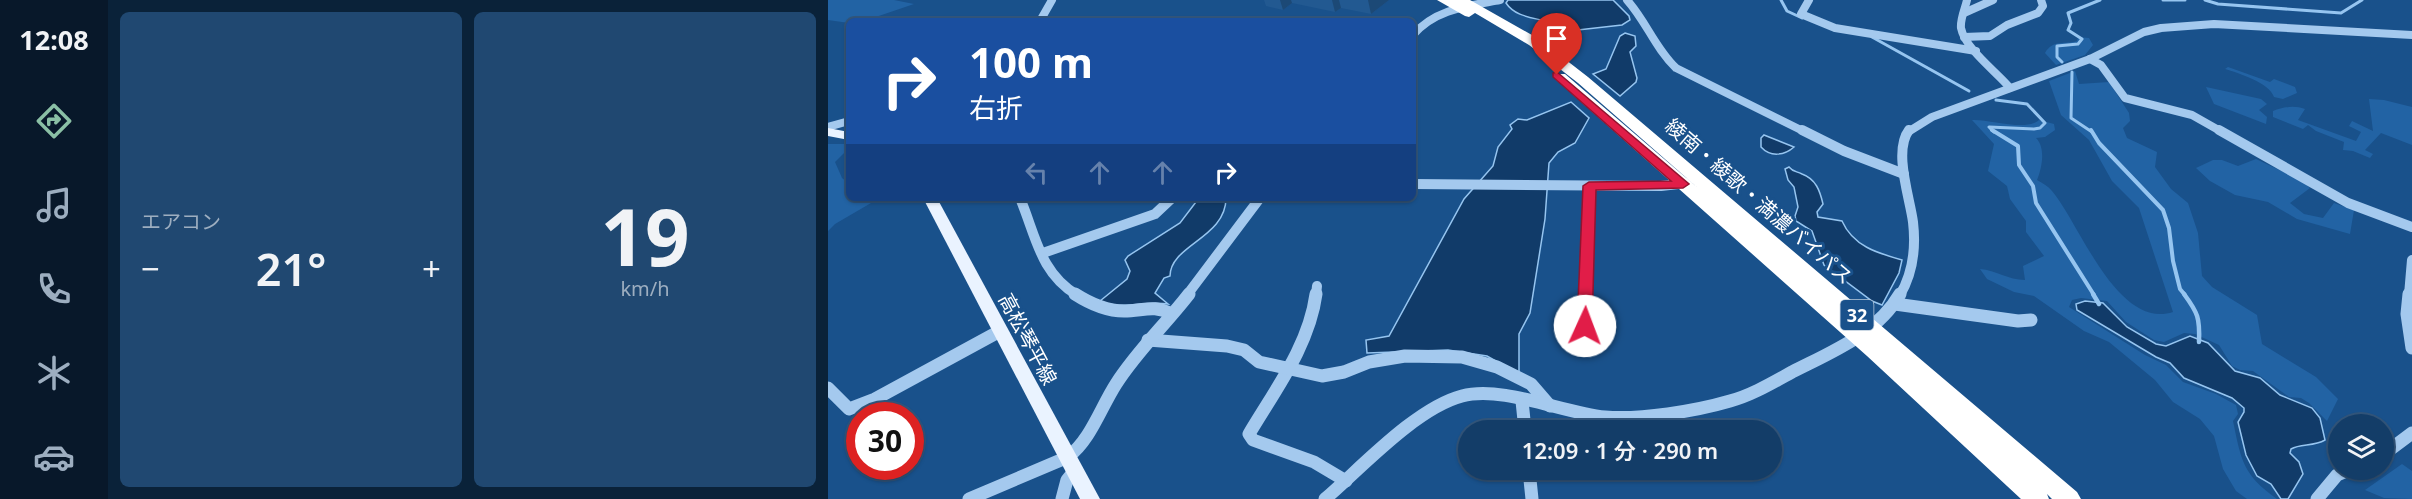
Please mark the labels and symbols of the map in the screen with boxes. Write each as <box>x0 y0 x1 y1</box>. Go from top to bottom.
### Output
pin <box>1531 13 1582 75</box>
street label: 綾南・綾歌・満濃バイパス <box>1660 112 1858 290</box>
street label: 高松琴平線 <box>993 289 1063 389</box>
position arrow <box>1553 294 1617 358</box>
road number: 32 <box>1840 300 1874 330</box>
speed limit sign: 30 <box>846 402 924 480</box>

